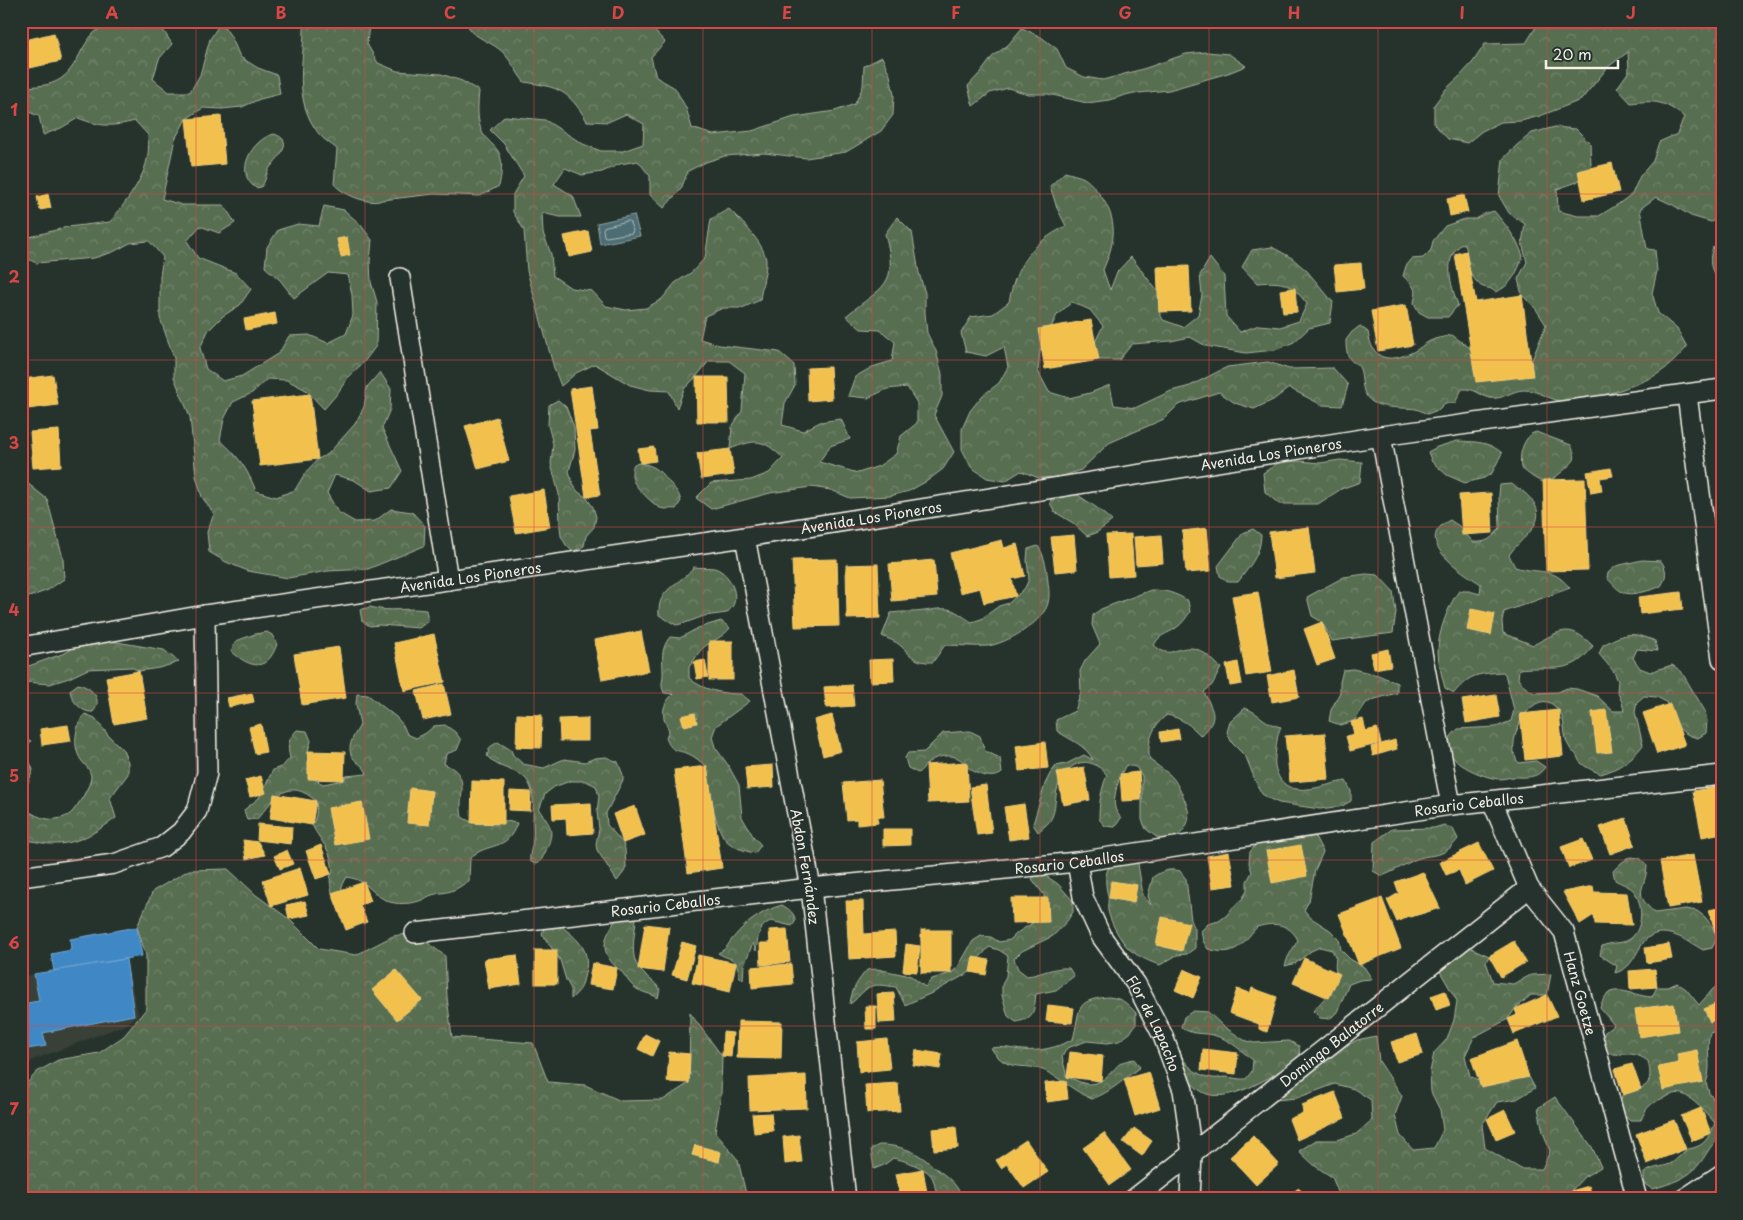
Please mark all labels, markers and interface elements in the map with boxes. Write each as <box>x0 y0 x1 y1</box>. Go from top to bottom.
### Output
text: A <box>106 0 119 24</box>
text: B <box>276 0 287 24</box>
text: C <box>444 0 456 24</box>
text: D <box>612 0 624 24</box>
text: E <box>782 0 792 24</box>
text: F <box>951 0 961 24</box>
text: G <box>1118 0 1132 24</box>
text: H <box>1288 0 1300 24</box>
text: I <box>1459 0 1465 24</box>
text: J <box>1626 0 1636 24</box>
scale bar <box>1546 38 1618 70</box>
text: 20 m <box>1553 42 1592 65</box>
text: 1 <box>10 97 18 121</box>
text: 2 <box>8 264 20 288</box>
text: 3 <box>9 430 19 454</box>
street label: Avenida Los Pioneros <box>1199 432 1343 475</box>
street label: Avenida Los Pioneros <box>799 495 943 539</box>
street label: Avenida Los Pioneros <box>398 556 543 597</box>
text: 4 <box>9 597 20 621</box>
text: 5 <box>9 763 19 787</box>
street label: Rosario Ceballos <box>1413 787 1525 821</box>
street label: Abdon Fernández <box>786 807 826 926</box>
street label: Rosario Ceballos <box>1013 844 1125 879</box>
street label: Rosario Ceballos <box>609 888 721 921</box>
text: 6 <box>8 930 20 954</box>
street label: Hanz Goetze <box>1559 949 1602 1037</box>
street label: Flor de Lapacho <box>1122 970 1186 1074</box>
street label: Domingo Balatorre <box>1275 996 1388 1091</box>
text: 7 <box>9 1096 19 1120</box>

